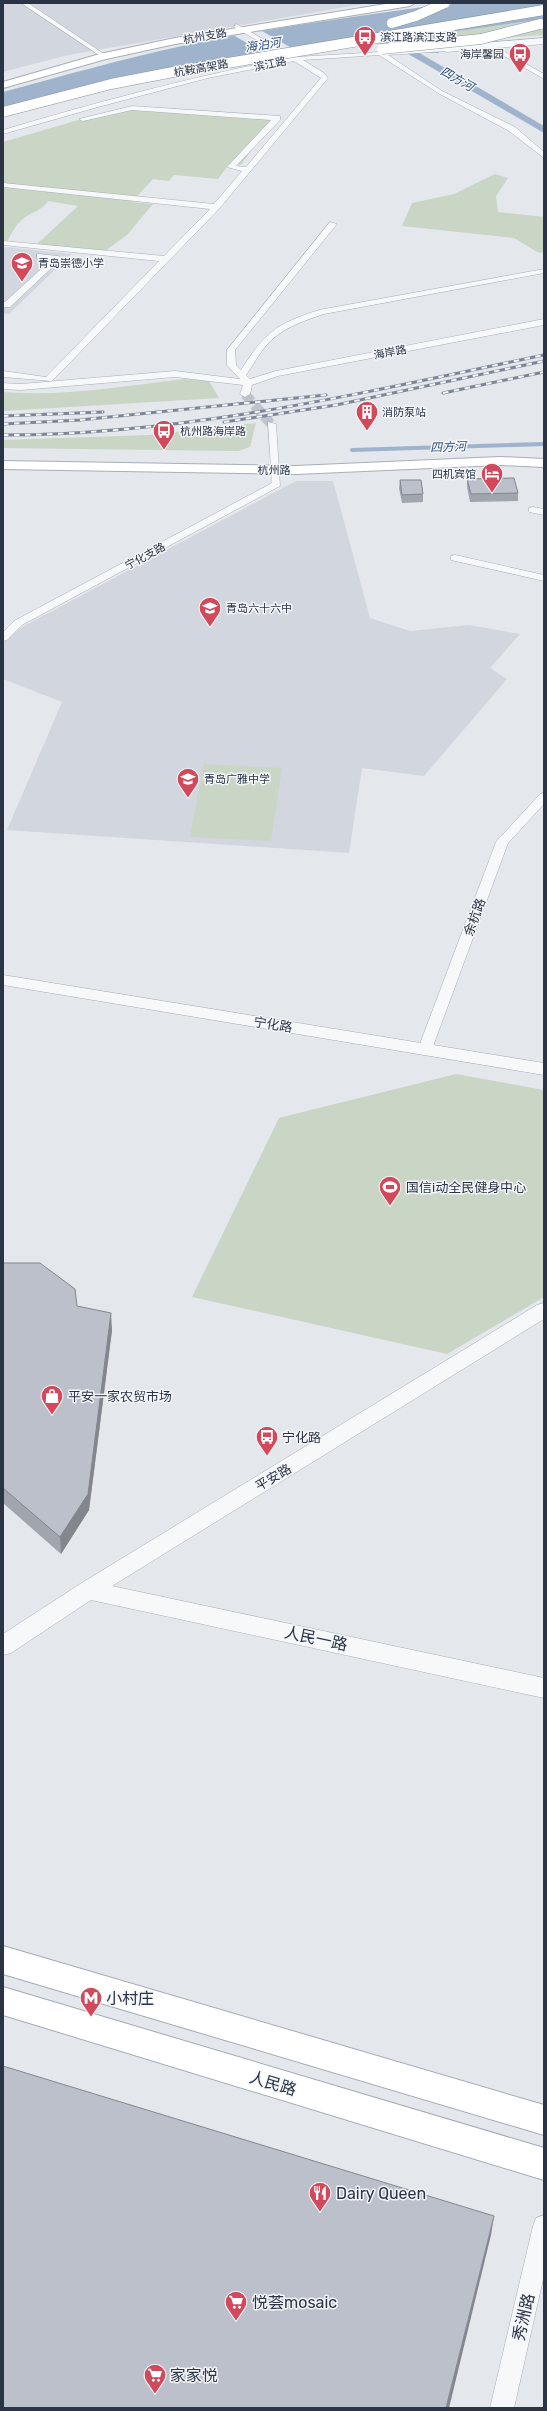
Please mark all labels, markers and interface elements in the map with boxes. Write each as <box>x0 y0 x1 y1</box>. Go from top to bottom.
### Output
bus stop icon: 滨江路滨江支路 <box>352 24 378 57</box>
street label: 杭州支路 <box>182 26 228 47</box>
place label: 滨江路滨江支路 <box>380 31 457 44</box>
water label: 海泊河 <box>244 35 284 55</box>
bus stop icon: 海岸馨园 <box>507 41 533 74</box>
place label: 海岸馨园 <box>460 48 504 61</box>
street label: 滨江路 <box>253 55 288 74</box>
street label: 杭鞍高架路 <box>173 57 229 80</box>
water label: 四方河 <box>438 64 478 95</box>
school or university icon: 青岛崇德小学 <box>9 250 35 283</box>
place label: 青岛崇德小学 <box>38 257 104 270</box>
street label: 海岸路 <box>373 343 408 362</box>
building icon: 消防泵站 <box>354 399 380 432</box>
place label: 消防泵站 <box>382 406 426 419</box>
bus stop icon: 杭州路海岸路 <box>151 418 177 451</box>
place label: 杭州路海岸路 <box>180 425 246 438</box>
water label: 四方河 <box>430 439 468 455</box>
hotel icon: 四机宾馆 <box>479 461 505 494</box>
street label: 杭州路 <box>258 464 291 477</box>
place label: 四机宾馆 <box>432 468 476 481</box>
street label: 宁化支路 <box>123 540 168 573</box>
school or university icon: 青岛六十六中 <box>197 595 223 628</box>
place label: 青岛六十六中 <box>226 602 292 615</box>
school or university icon: 青岛广雅中学 <box>175 766 201 799</box>
place label: 青岛广雅中学 <box>204 773 270 786</box>
street label: 余杭路 <box>461 896 488 938</box>
street label: 宁化路 <box>252 1014 293 1035</box>
sports icon: 国信i动全民健身中心 <box>377 1174 403 1207</box>
place label: 国信i动全民健身中心 <box>406 1180 526 1195</box>
shop icon: 平安一家农贸市场 <box>39 1383 65 1416</box>
place label: 平安一家农贸市场 <box>68 1389 172 1404</box>
bus stop icon: 宁化路 <box>254 1424 280 1457</box>
place label: 宁化路 <box>282 1430 321 1445</box>
street label: 平安路 <box>253 1461 294 1494</box>
street label: 人民一路 <box>283 1623 349 1654</box>
metro station icon: 小村庄 <box>78 1985 104 2018</box>
place label: 小村庄 <box>106 1989 154 2008</box>
street label: 人民路 <box>247 2067 299 2100</box>
restaurant icon: Dairy Queen <box>307 2180 333 2213</box>
place label: Dairy Queen <box>336 2184 426 2203</box>
supermarket icon: 悦荟mosaic <box>223 2289 249 2322</box>
street label: 秀洲路 <box>509 2292 538 2343</box>
place label: 悦荟mosaic <box>252 2293 337 2312</box>
supermarket icon: 家家悦 <box>142 2362 168 2395</box>
place label: 家家悦 <box>170 2366 218 2385</box>

